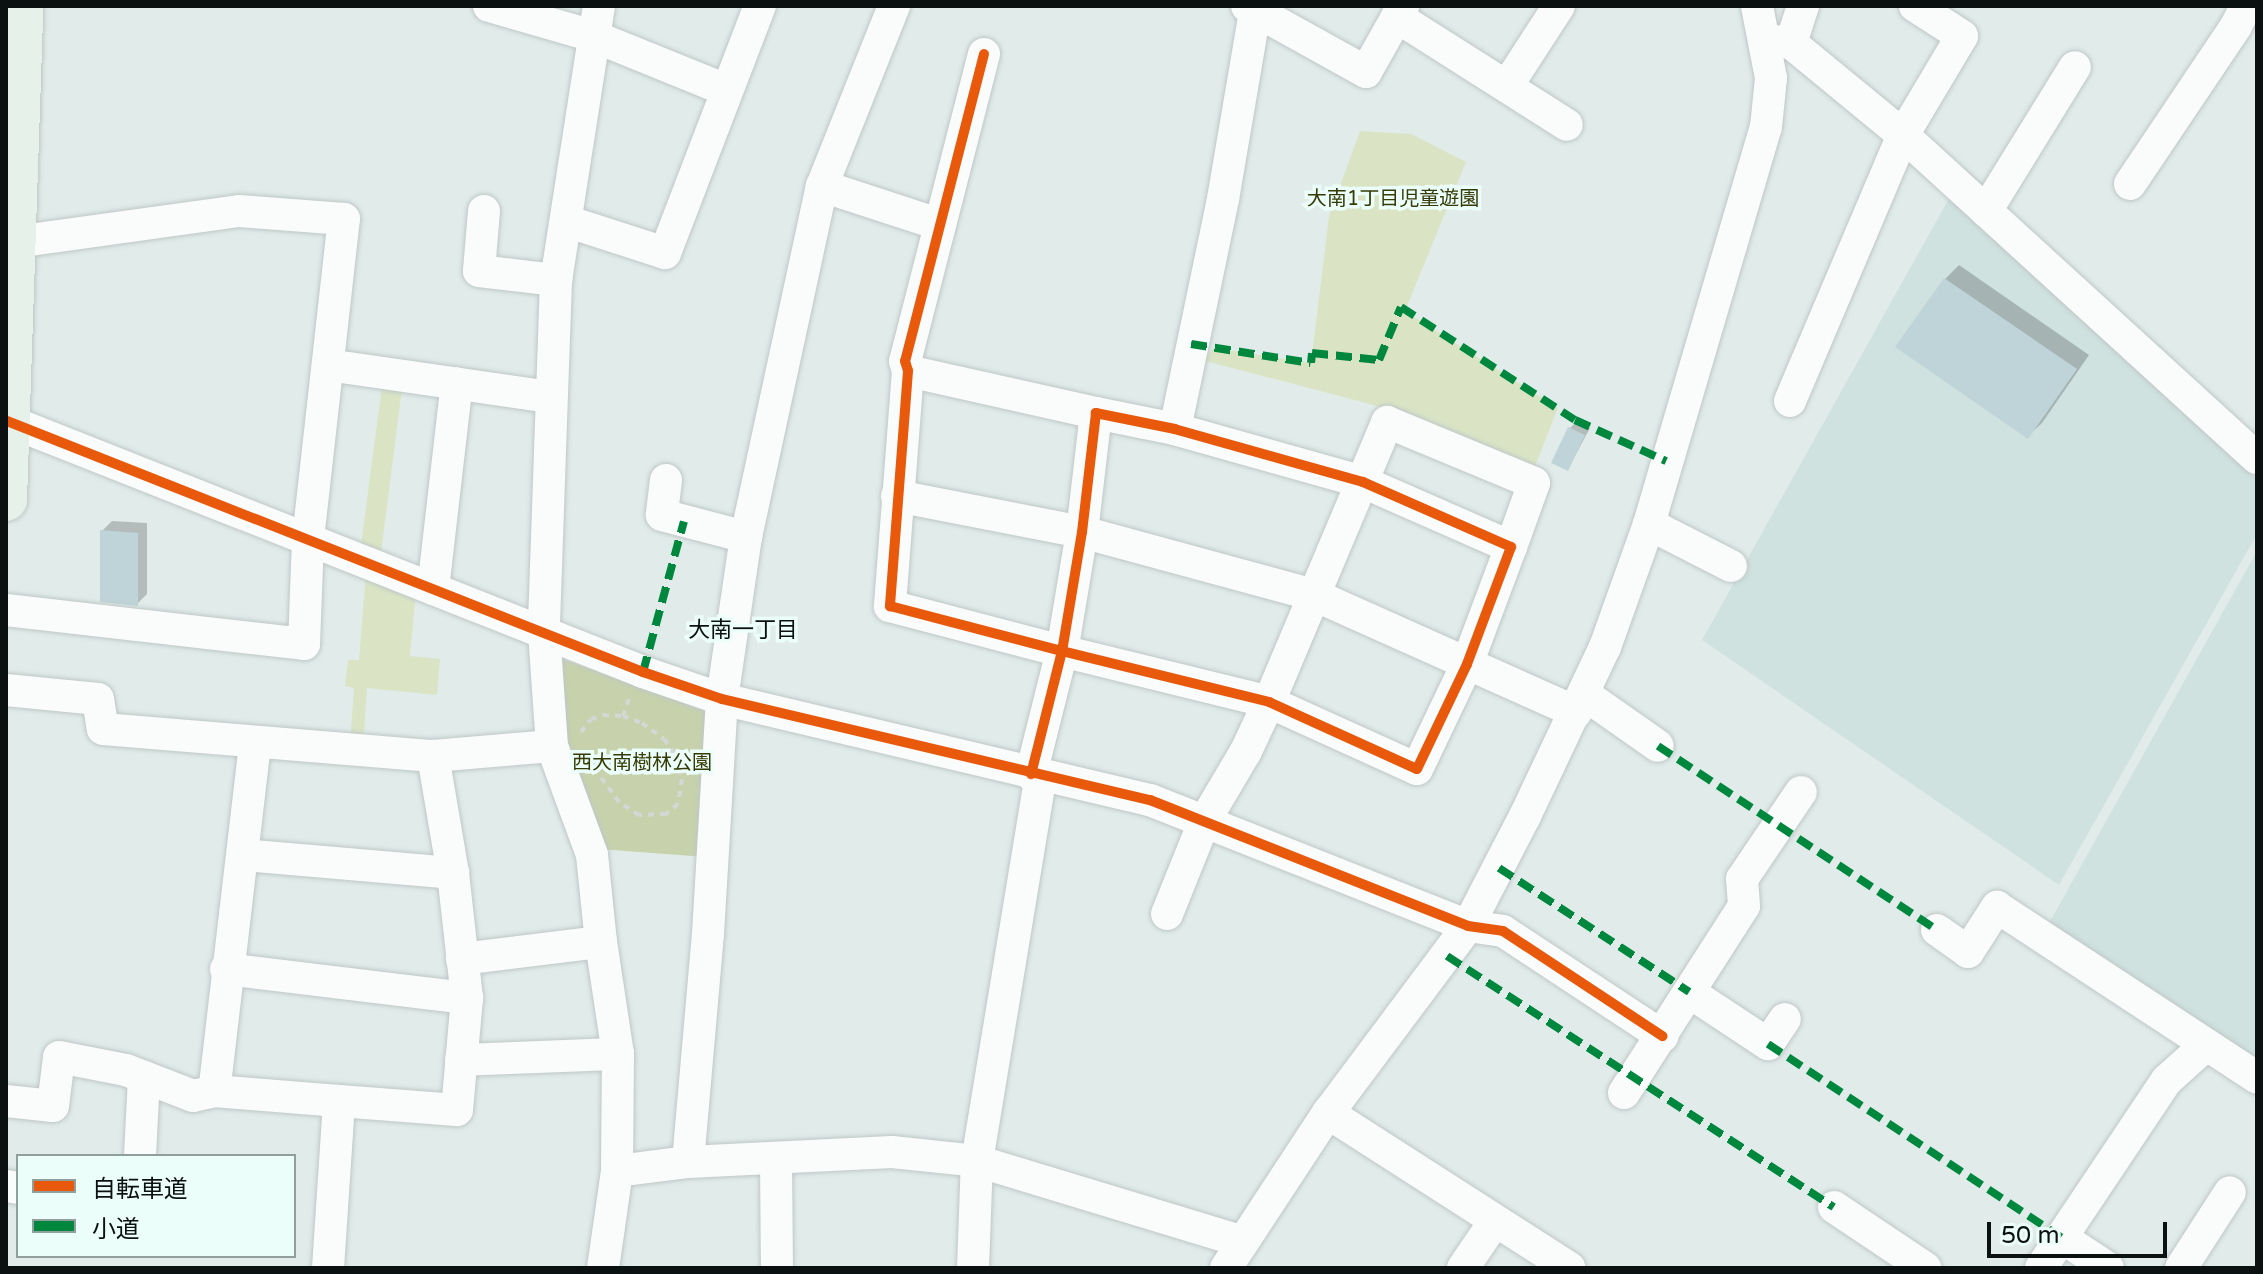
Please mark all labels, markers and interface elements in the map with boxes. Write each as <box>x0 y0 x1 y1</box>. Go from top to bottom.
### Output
park label: 大南1丁目児童遊園 <box>1307 187 1479 211</box>
district label: 大南一丁目 <box>688 618 798 644</box>
park label: 西大南樹林公園 <box>572 751 712 775</box>
legend <box>16 1154 296 1258</box>
text: 自転車道 <box>92 1175 188 1204</box>
scale bar <box>1991 1206 2171 1256</box>
text: 小道 <box>92 1215 140 1244</box>
text: 50 m <box>2001 1221 2059 1250</box>

